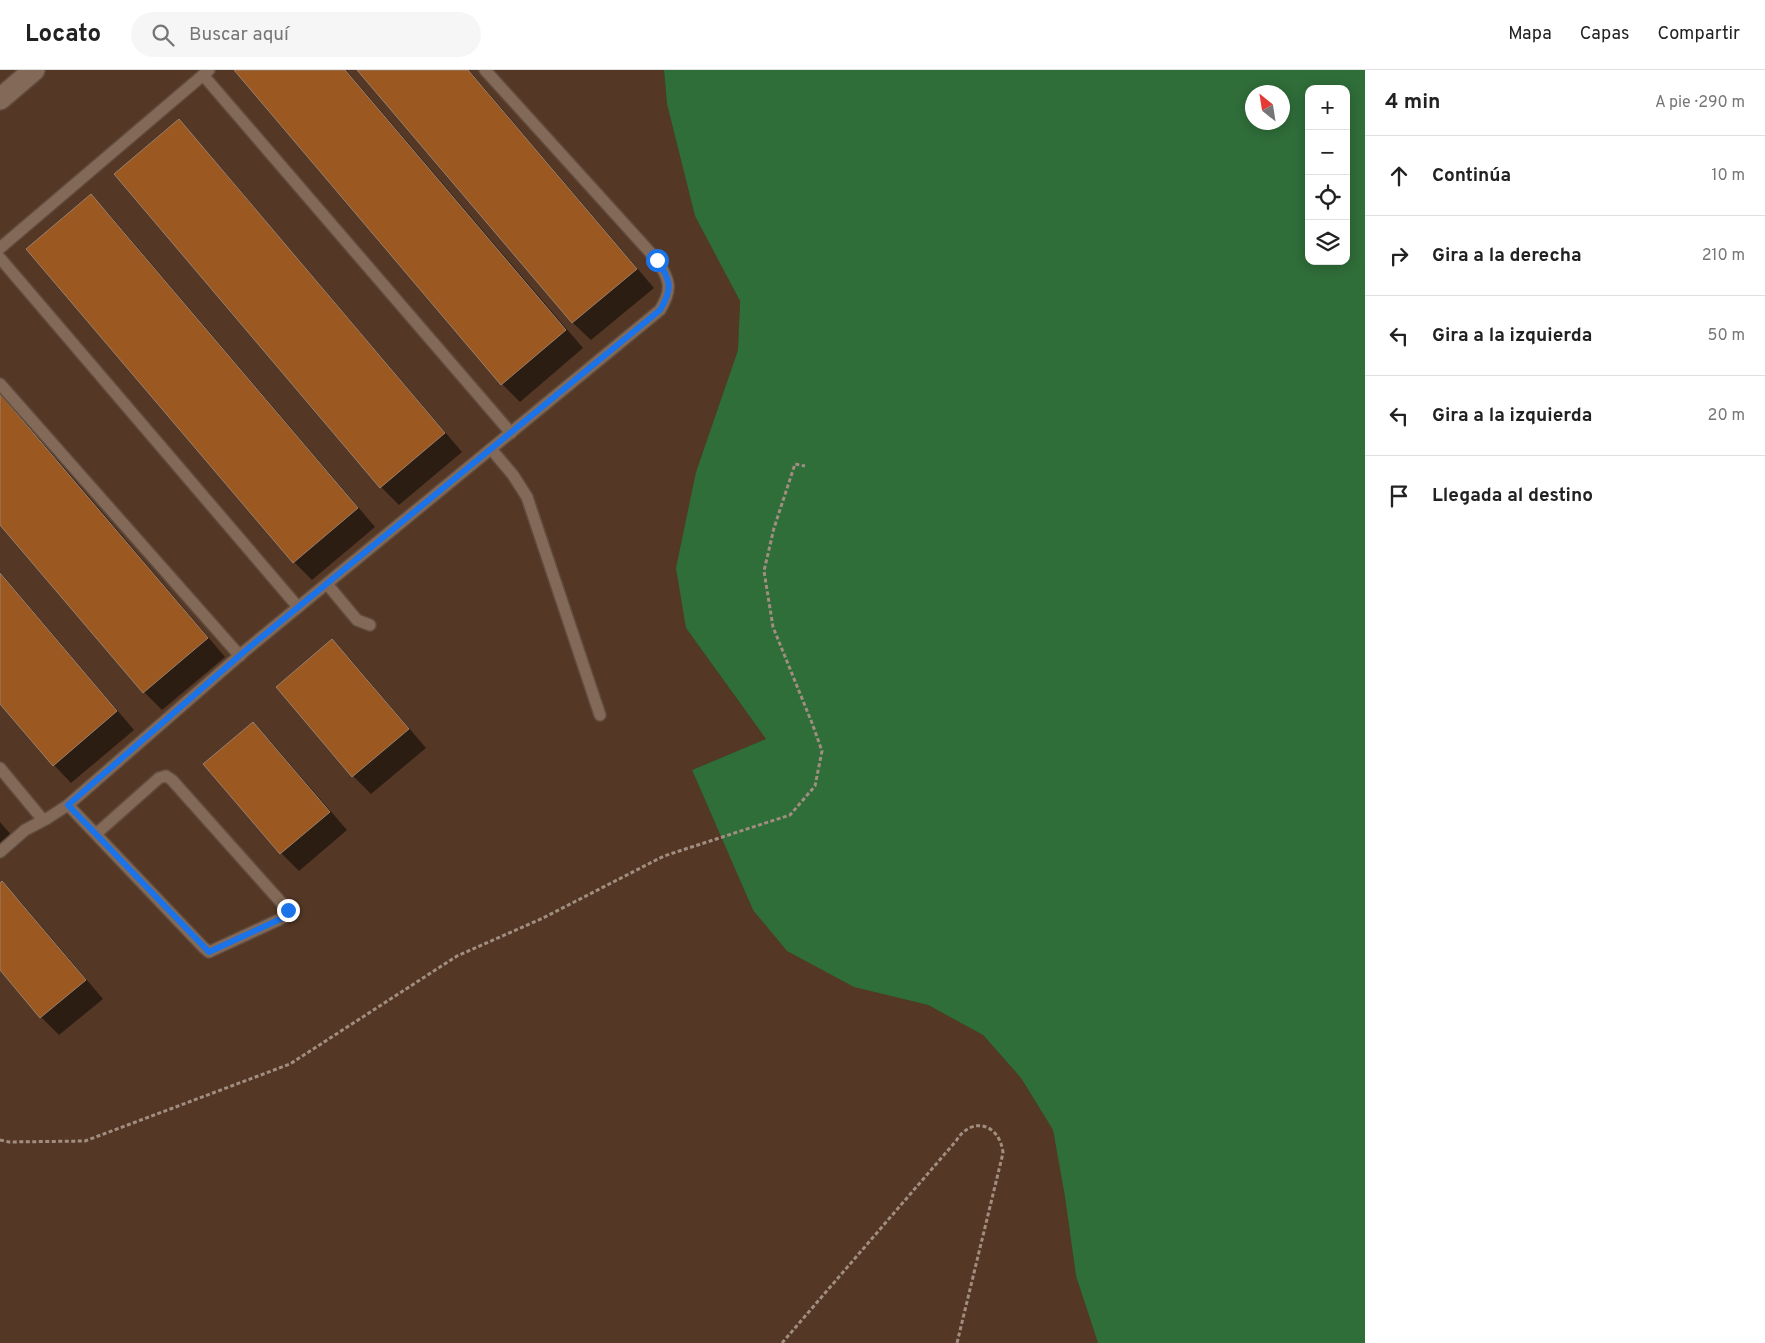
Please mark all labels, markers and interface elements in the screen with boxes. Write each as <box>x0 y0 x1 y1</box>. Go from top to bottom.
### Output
search box <box>131 12 481 57</box>
text: Locato <box>25 20 101 50</box>
icon: search <box>149 21 177 49</box>
text: Buscar aquí <box>189 23 289 47</box>
text: Mapa <box>1508 23 1552 46</box>
text: Capas <box>1580 23 1629 46</box>
text: Compartir <box>1657 23 1740 46</box>
north arrow <box>1245 85 1290 130</box>
map controls <box>1305 85 1350 265</box>
button: + <box>1305 85 1350 130</box>
text: 4 min <box>1385 89 1441 116</box>
text: A pie · 290 m <box>1655 93 1745 113</box>
button: − <box>1305 130 1350 175</box>
icon: ahead <box>1385 162 1413 190</box>
text: Continúa <box>1432 164 1511 188</box>
text: 10 m <box>1711 166 1745 186</box>
button: locate <box>1305 175 1350 220</box>
button: layers <box>1305 220 1350 265</box>
icon: right <box>1385 242 1413 270</box>
text: Gira a la derecha <box>1432 244 1582 268</box>
text: 210 m <box>1702 246 1745 266</box>
route start <box>646 249 669 272</box>
icon: left <box>1385 322 1413 350</box>
text: Gira a la izquierda <box>1432 324 1592 348</box>
text: 50 m <box>1708 326 1745 346</box>
icon: left <box>1385 402 1413 430</box>
text: Gira a la izquierda <box>1432 404 1592 428</box>
text: 20 m <box>1708 406 1745 426</box>
icon: arrive <box>1385 482 1413 510</box>
text: Llegada al destino <box>1432 484 1593 508</box>
route end <box>277 899 300 922</box>

